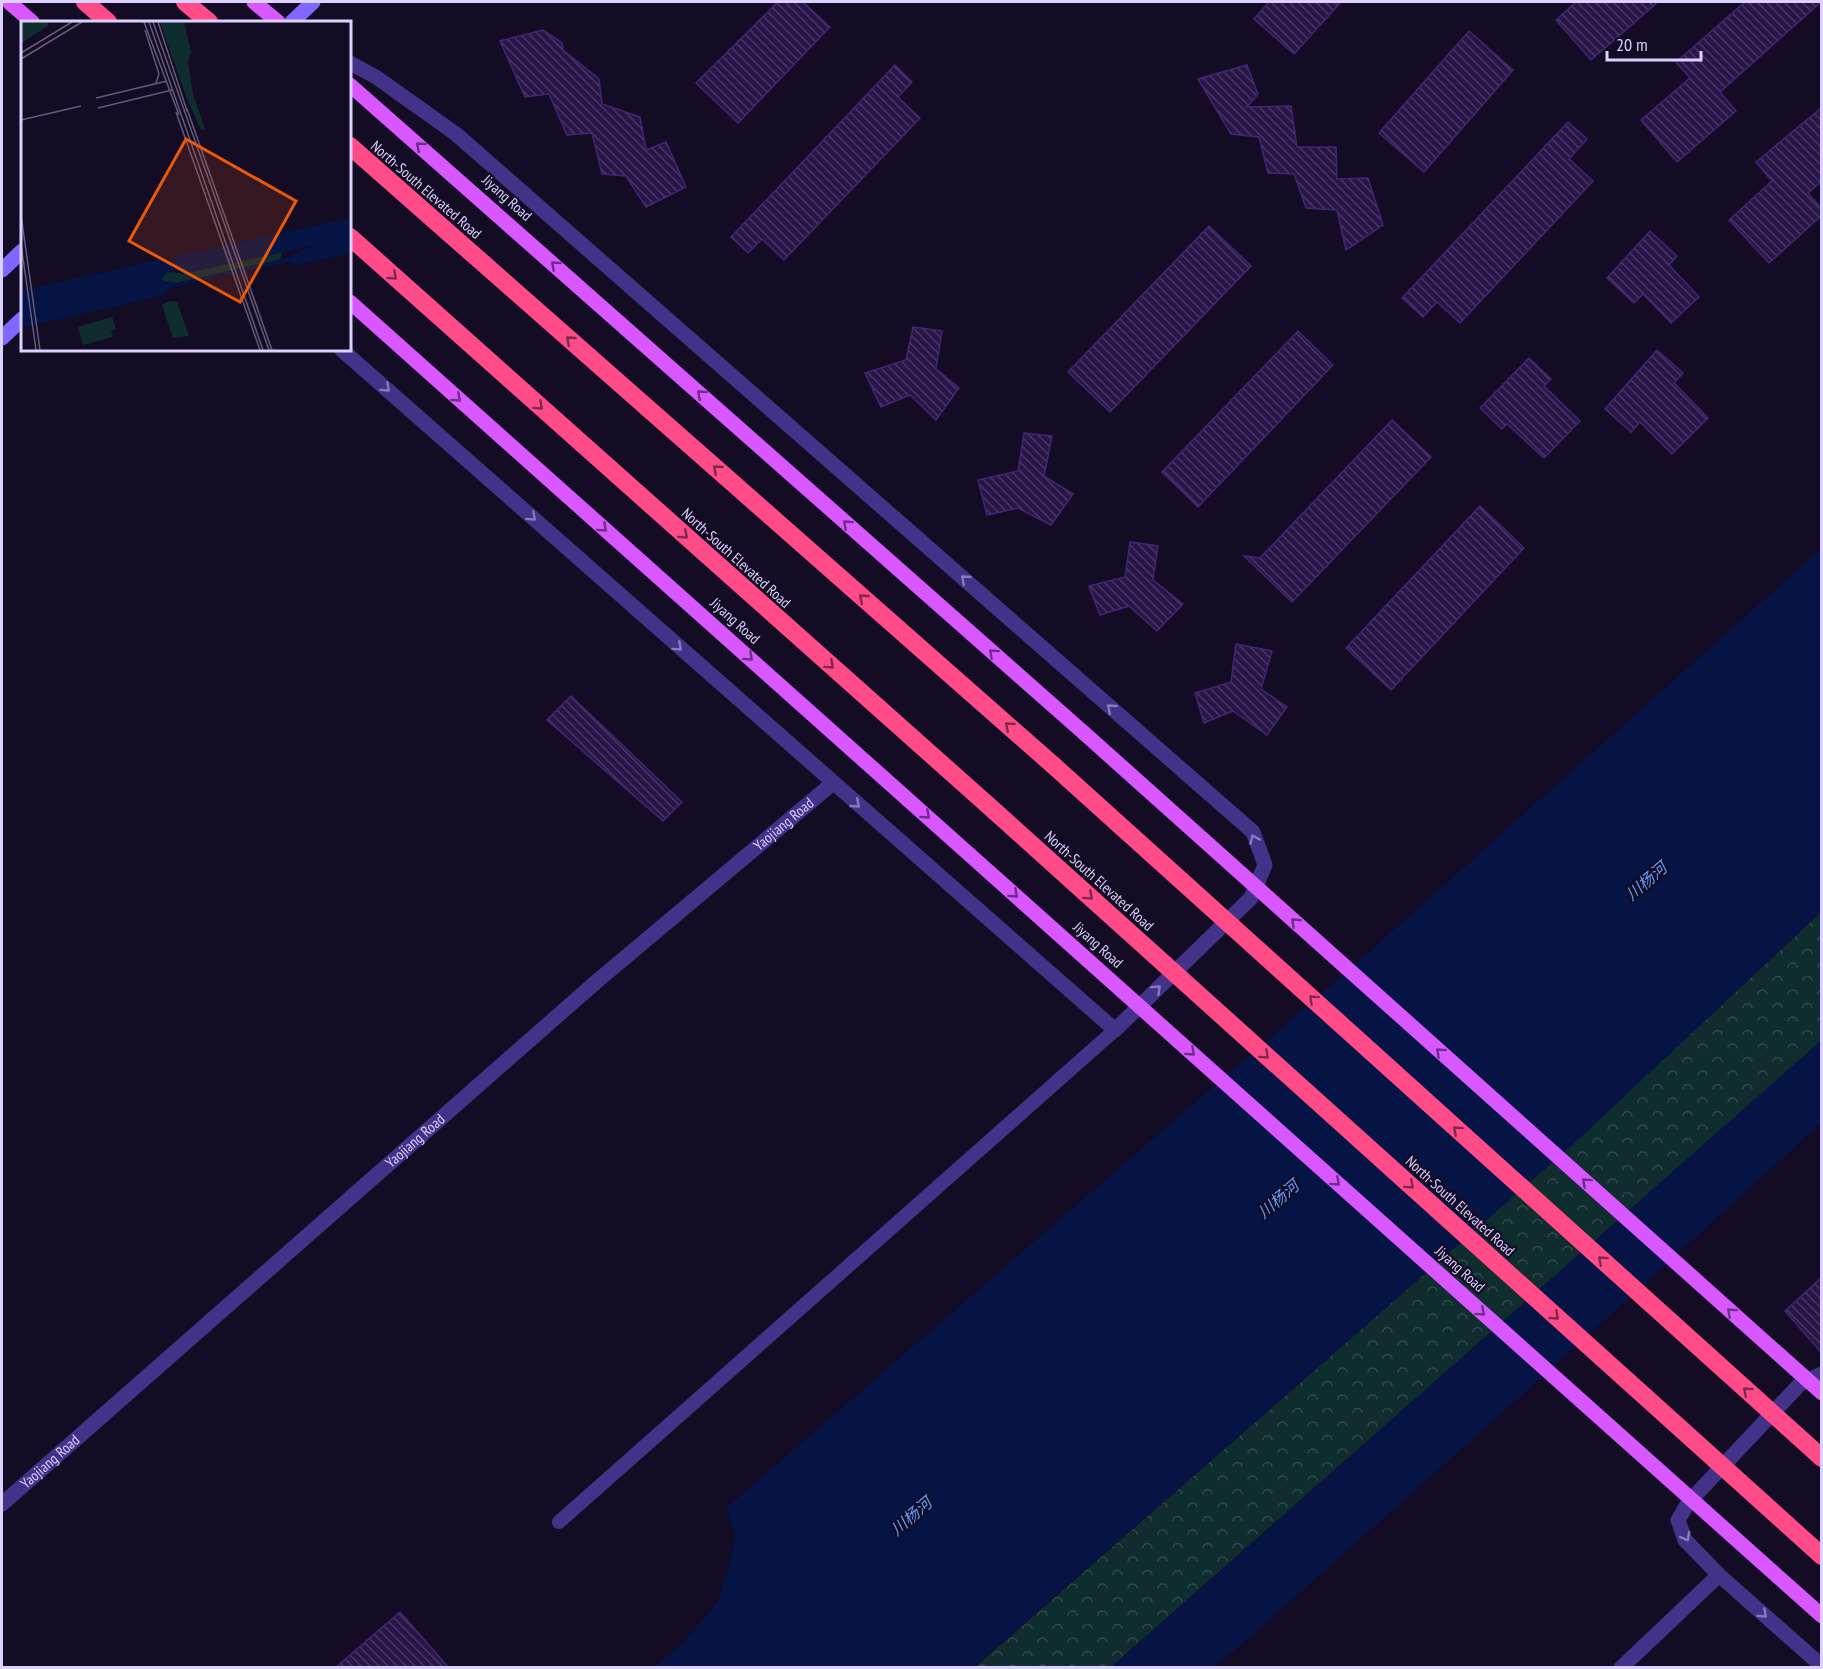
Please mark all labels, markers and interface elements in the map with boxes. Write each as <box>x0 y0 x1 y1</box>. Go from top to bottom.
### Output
inset map <box>21 21 351 351</box>
scale bar <box>1607 24 1702 62</box>
text: 20 m <box>1616 33 1648 56</box>
street label: North-South Elevated Road <box>367 136 486 243</box>
one-way arrow <box>416 142 427 153</box>
street label: Jiyang Road <box>478 170 536 225</box>
one-way arrow <box>551 261 562 272</box>
one-way arrow <box>386 269 397 280</box>
one-way arrow <box>566 336 577 347</box>
one-way arrow <box>379 381 390 392</box>
one-way arrow <box>697 390 708 401</box>
one-way arrow <box>451 391 461 402</box>
one-way arrow <box>532 399 543 410</box>
one-way arrow <box>713 465 723 476</box>
street label: North-South Elevated Road <box>678 504 795 612</box>
one-way arrow <box>525 510 536 521</box>
one-way arrow <box>843 520 854 531</box>
one-way arrow <box>596 521 607 532</box>
one-way arrow <box>678 528 689 539</box>
one-way arrow <box>961 575 972 586</box>
street label: Jiyang Road <box>706 593 764 648</box>
one-way arrow <box>859 594 870 605</box>
one-way arrow <box>671 640 682 651</box>
one-way arrow <box>989 649 1000 660</box>
one-way arrow <box>742 650 753 661</box>
one-way arrow <box>823 658 834 669</box>
one-way arrow <box>1107 704 1118 715</box>
one-way arrow <box>1006 722 1016 733</box>
street label: Yaojiang Road <box>749 793 817 855</box>
one-way arrow <box>849 797 860 808</box>
one-way arrow <box>919 808 930 819</box>
street label: North-South Elevated Road <box>1041 827 1158 935</box>
one-way arrow <box>1250 834 1262 845</box>
water label: 川杨河 <box>1621 856 1673 904</box>
one-way arrow <box>1007 887 1018 898</box>
one-way arrow <box>1082 889 1093 900</box>
street label: Jiyang Road <box>1069 917 1127 972</box>
one-way arrow <box>1291 918 1302 929</box>
one-way arrow <box>1150 985 1160 996</box>
one-way arrow <box>1309 995 1320 1006</box>
one-way arrow <box>1184 1045 1194 1056</box>
one-way arrow <box>1258 1048 1269 1059</box>
one-way arrow <box>1437 1048 1447 1059</box>
street label: Yaojiang Road <box>381 1109 448 1172</box>
one-way arrow <box>1454 1126 1464 1137</box>
street label: North-South Elevated Road <box>1402 1152 1519 1260</box>
water label: 川杨河 <box>1253 1174 1305 1222</box>
one-way arrow <box>1329 1175 1340 1186</box>
one-way arrow <box>1403 1178 1414 1189</box>
one-way arrow <box>1582 1178 1592 1189</box>
street label: Jiyang Road <box>1431 1241 1489 1296</box>
one-way arrow <box>1598 1256 1609 1267</box>
one-way arrow <box>1475 1305 1485 1316</box>
one-way arrow <box>1727 1308 1738 1319</box>
one-way arrow <box>1548 1309 1559 1320</box>
one-way arrow <box>1743 1387 1754 1398</box>
street label: Yaojiang Road <box>16 1430 83 1493</box>
water label: 川杨河 <box>886 1491 938 1539</box>
one-way arrow <box>1679 1531 1690 1541</box>
one-way arrow <box>1756 1607 1767 1618</box>

